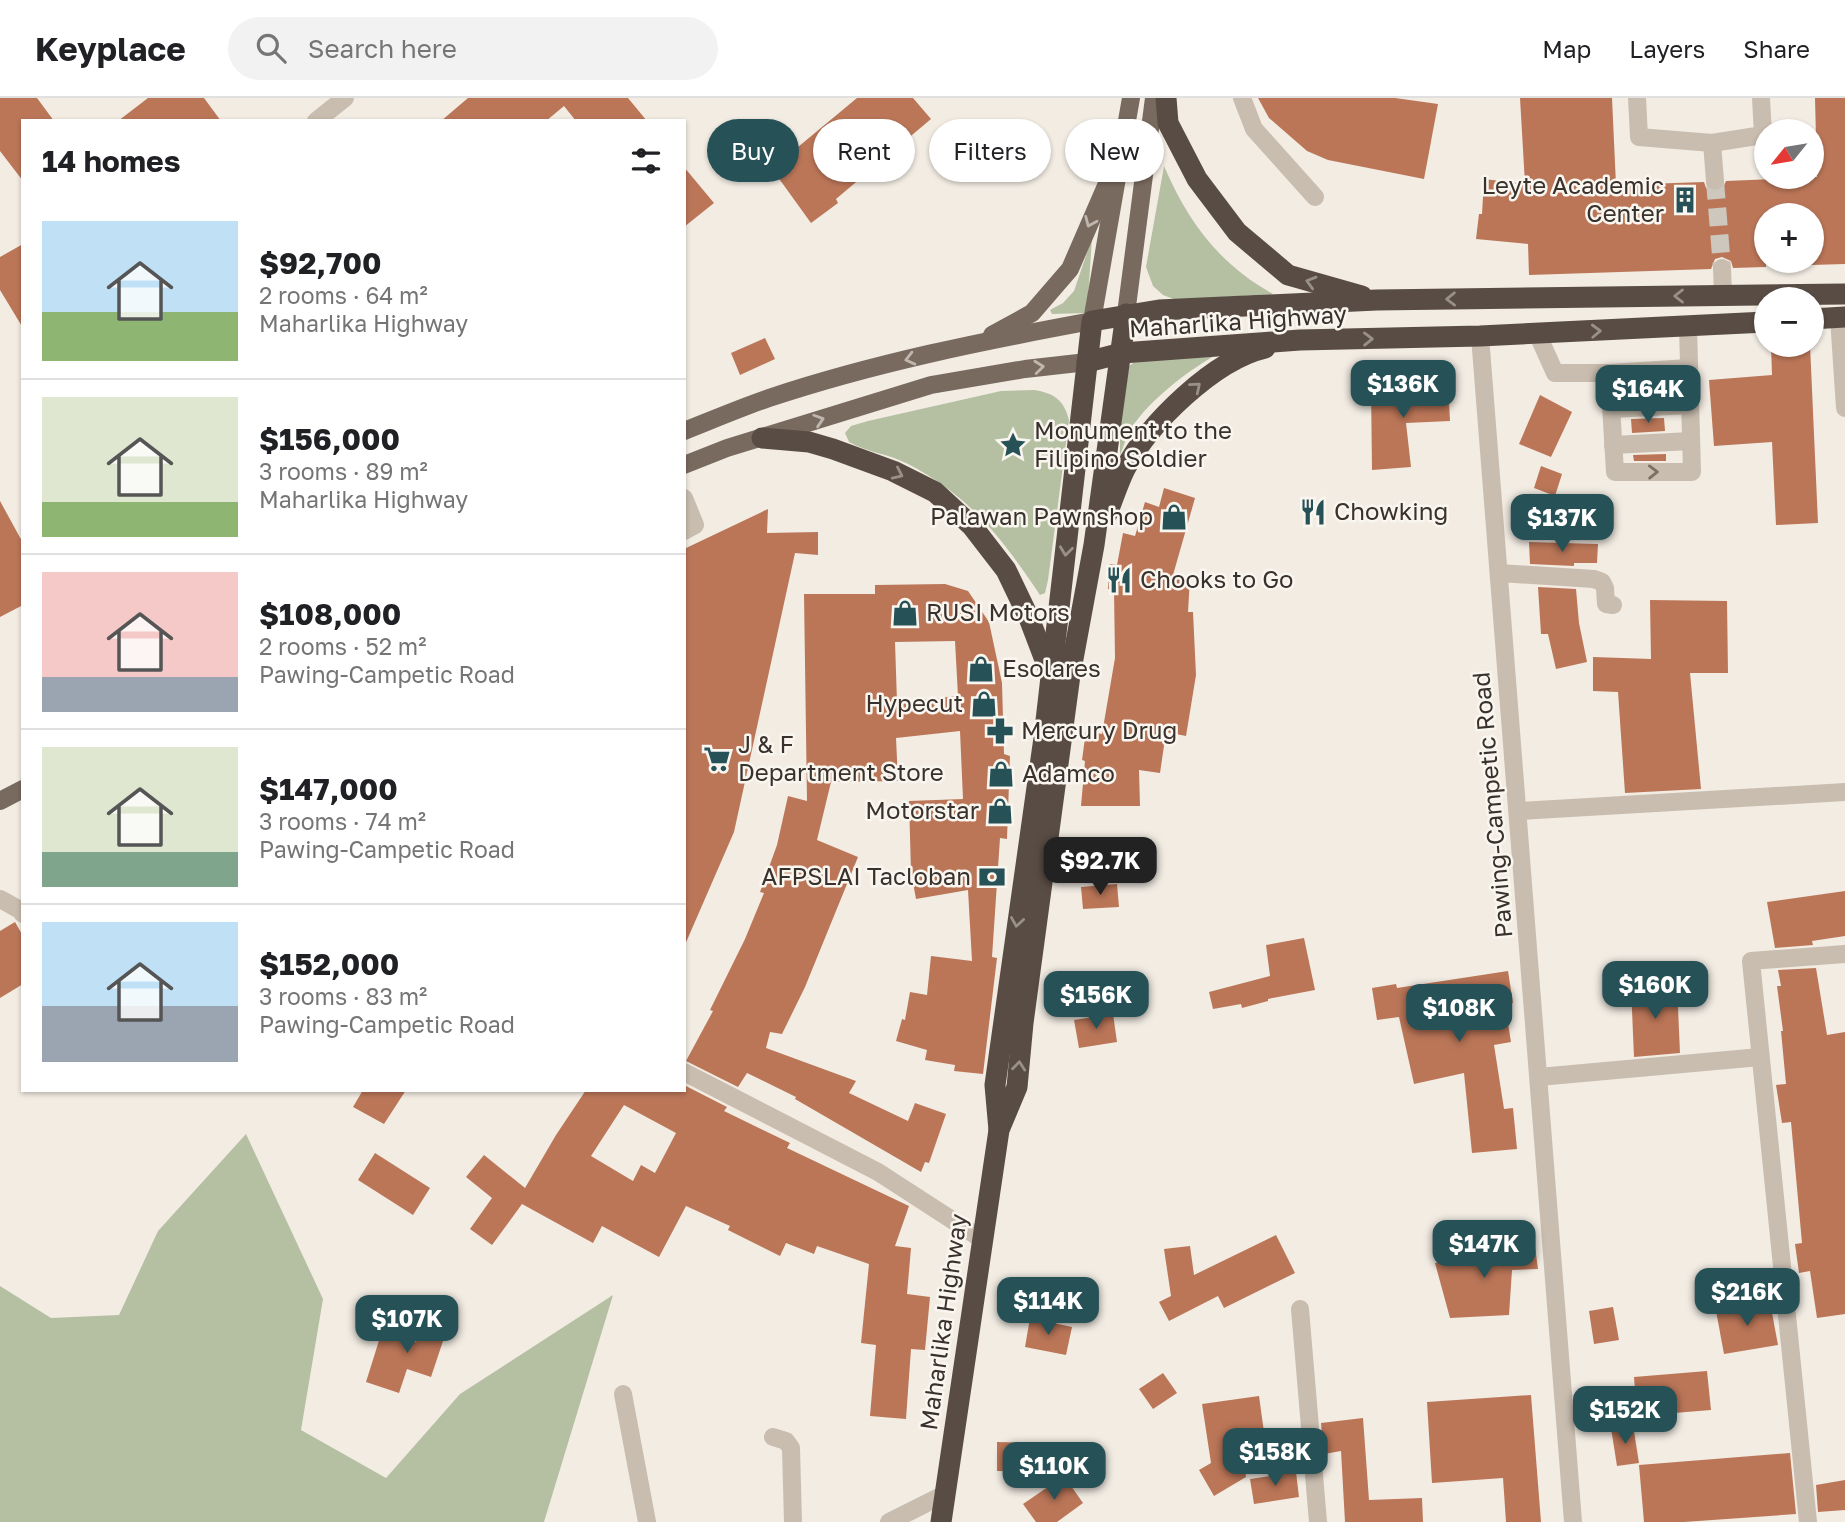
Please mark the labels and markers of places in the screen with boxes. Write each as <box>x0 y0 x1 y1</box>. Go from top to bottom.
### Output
place label: Leyte Academic Center <box>1482 170 1664 227</box>
building icon: Leyte Academic Center <box>1670 185 1700 215</box>
pin: $136K <box>1354 360 1452 420</box>
pin: $164K <box>1599 366 1697 425</box>
place label: Monument to the Filipino Soldier <box>1034 415 1232 472</box>
place icon: Monument to the Filipino Soldier <box>998 430 1028 460</box>
pin: $137K <box>1513 494 1611 554</box>
place label: Chowking <box>1334 496 1448 525</box>
restaurant icon: Chowking <box>1298 497 1328 527</box>
place label: Palawan Pawnshop <box>930 501 1153 530</box>
shop icon: Palawan Pawnshop <box>1159 502 1189 532</box>
place label: Chooks to Go <box>1140 564 1293 593</box>
restaurant icon: Chooks to Go <box>1104 565 1134 595</box>
place label: RUSI Motors <box>926 597 1070 626</box>
shop icon: RUSI Motors <box>890 598 920 628</box>
place label: Esolares <box>1002 653 1101 682</box>
shop icon: Esolares <box>966 654 996 684</box>
place label: Hypecut <box>865 688 963 717</box>
shop icon: Hypecut <box>969 689 999 719</box>
place label: Mercury Drug <box>1021 715 1177 744</box>
pharmacy icon: Mercury Drug <box>985 716 1015 746</box>
place label: J & F Department Store <box>738 729 944 786</box>
supermarket icon: J & F Department Store <box>702 744 732 774</box>
place label: Adamco <box>1022 758 1115 787</box>
shop icon: Adamco <box>986 759 1016 789</box>
place label: Motorstar <box>865 795 979 824</box>
shop icon: Motorstar <box>985 796 1015 826</box>
pin: $92.7K <box>1043 838 1157 897</box>
place label: AFPSLAI Tacloban <box>761 861 971 890</box>
bank icon: AFPSLAI Tacloban <box>977 862 1007 892</box>
pin: $160K <box>1606 962 1704 1021</box>
pin: $156K <box>1047 972 1145 1031</box>
pin: $108K <box>1410 984 1508 1044</box>
pin: $147K <box>1435 1220 1533 1280</box>
pin: $216K <box>1698 1268 1796 1328</box>
pin: $114K <box>999 1278 1097 1337</box>
pin: $107K <box>358 1296 456 1355</box>
pin: $152K <box>1576 1386 1674 1446</box>
pin: $158K <box>1226 1428 1324 1488</box>
pin: $110K <box>1005 1442 1103 1502</box>

